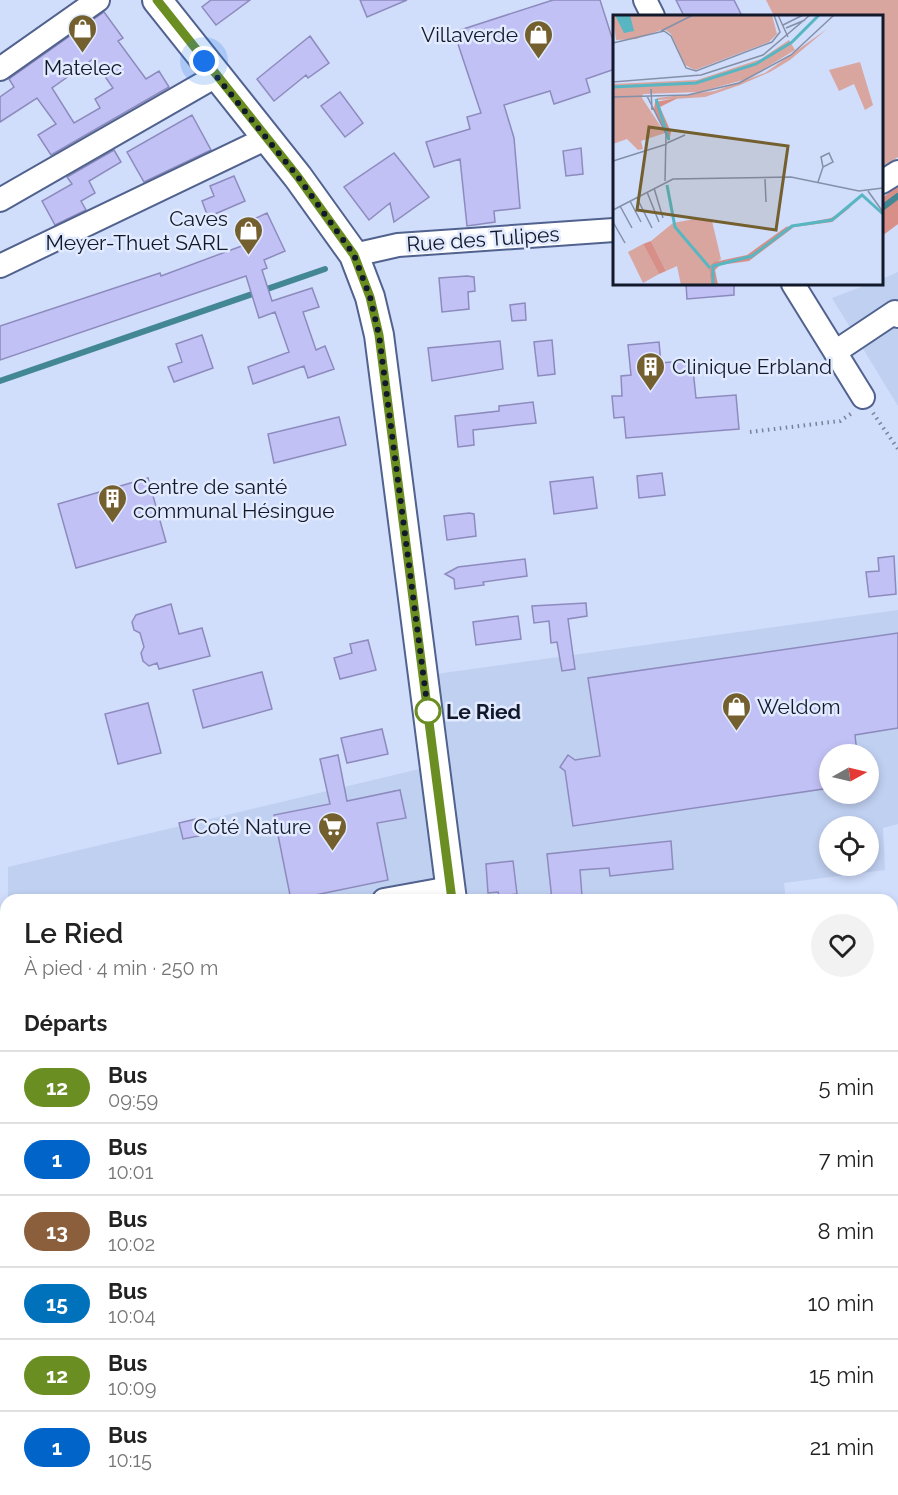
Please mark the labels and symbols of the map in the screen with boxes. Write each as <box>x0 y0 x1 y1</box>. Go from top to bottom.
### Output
shop icon: Matelec <box>67 12 99 54</box>
inset map <box>613 15 883 285</box>
shop icon: Villaverde <box>523 18 555 60</box>
place label: Villaverde <box>421 22 518 47</box>
your location <box>189 46 219 76</box>
place label: Matelec <box>44 55 122 80</box>
place label: Caves Meyer-Thuet SARL <box>46 206 228 255</box>
shop icon: Caves Meyer-Thuet SARL <box>233 214 265 256</box>
street label: Rue des Tulipes <box>406 221 560 257</box>
building icon: Clinique Erbland <box>635 350 667 392</box>
place label: Clinique Erbland <box>672 354 832 379</box>
place label: Centre de santé communal Hésingue <box>133 474 335 523</box>
building icon: Centre de santé communal Hésingue <box>96 482 128 524</box>
shop icon: Weldom <box>720 690 752 732</box>
place label: Weldom <box>757 694 840 719</box>
marker: Le Ried <box>415 698 441 724</box>
place label: Le Ried <box>446 699 521 724</box>
north arrow <box>819 744 879 804</box>
supermarket icon: Coté Nature <box>316 810 348 852</box>
place label: Coté Nature <box>193 814 311 839</box>

